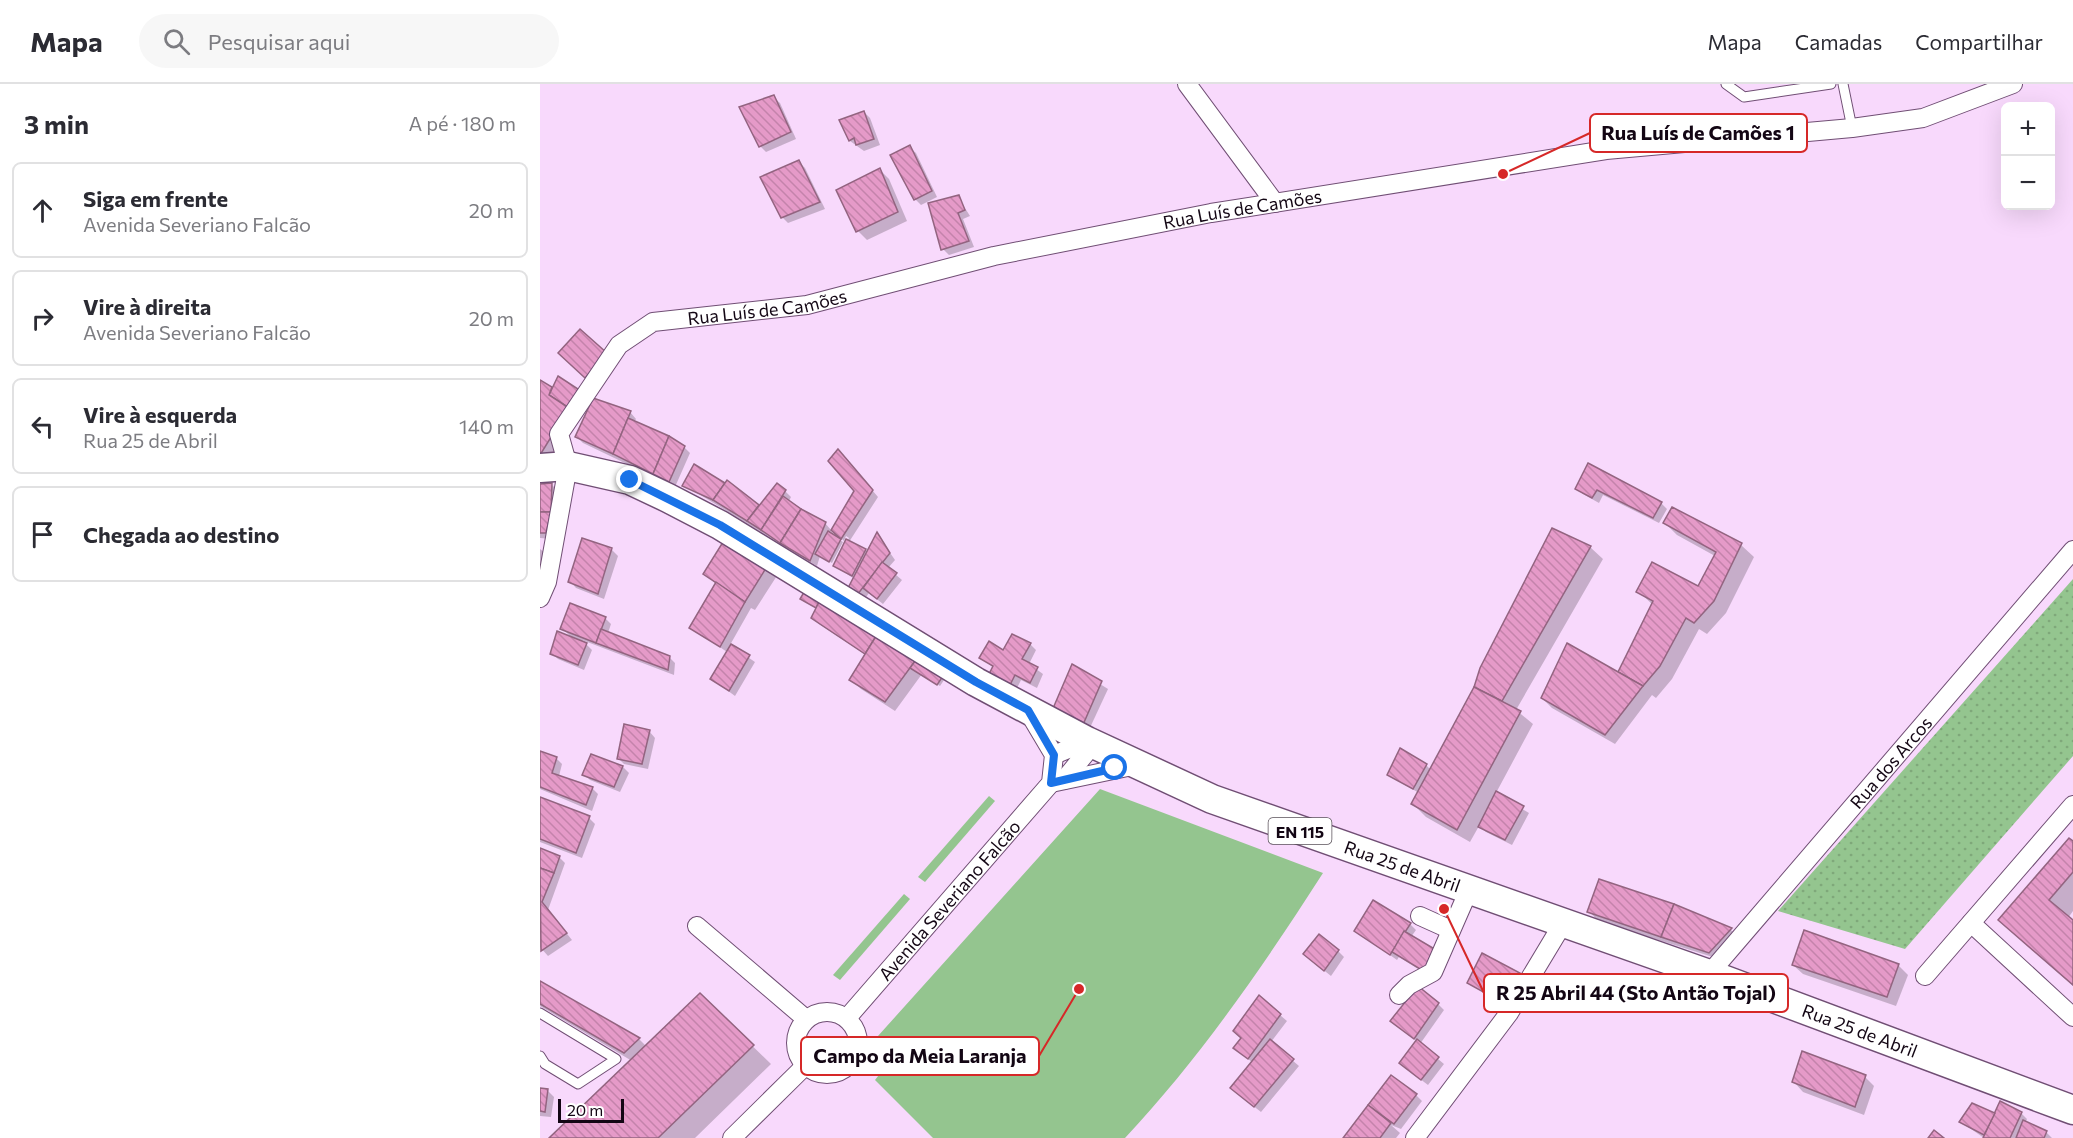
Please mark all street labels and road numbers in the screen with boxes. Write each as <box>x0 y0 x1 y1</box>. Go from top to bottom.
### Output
street label: Rua Luís de Camões <box>1161 184 1323 233</box>
street label: Rua Luís de Camões <box>686 284 849 329</box>
street label: Rua dos Arcos <box>1845 712 1936 813</box>
street label: Avenida Severiano Falcão <box>874 815 1025 985</box>
road number: EN 115 <box>1268 818 1332 844</box>
street label: Rua 25 de Abril <box>1341 836 1463 897</box>
street label: Rua 25 de Abril <box>1799 999 1921 1062</box>

